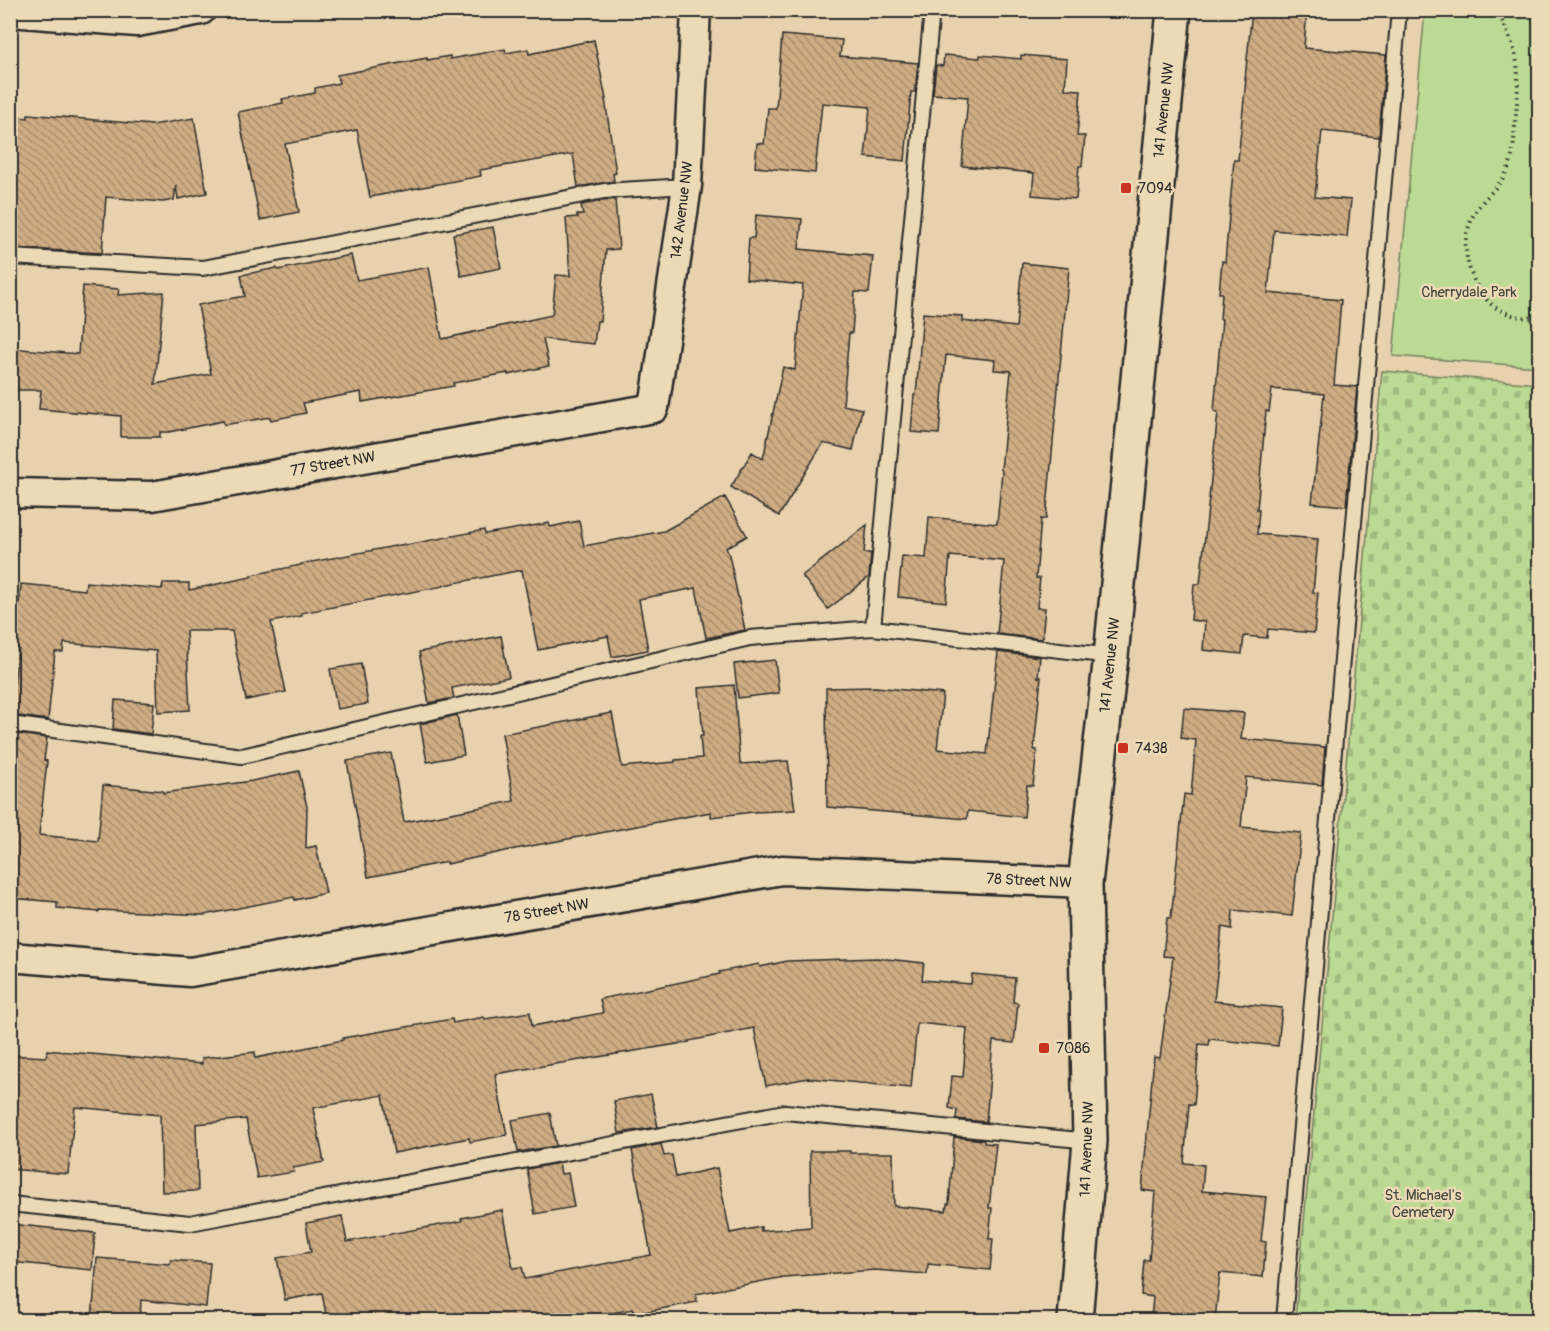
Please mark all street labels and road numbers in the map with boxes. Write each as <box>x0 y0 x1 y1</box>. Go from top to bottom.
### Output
street label: 141 Avenue NW <box>1150 61 1178 159</box>
street label: 142 Avenue NW <box>667 160 697 260</box>
street label: 77 Street NW <box>289 447 377 481</box>
street label: 141 Avenue NW <box>1096 616 1124 714</box>
street label: 78 Street NW <box>986 869 1072 893</box>
street label: 78 Street NW <box>503 894 591 928</box>
street label: 141 Avenue NW <box>1076 1101 1098 1197</box>

